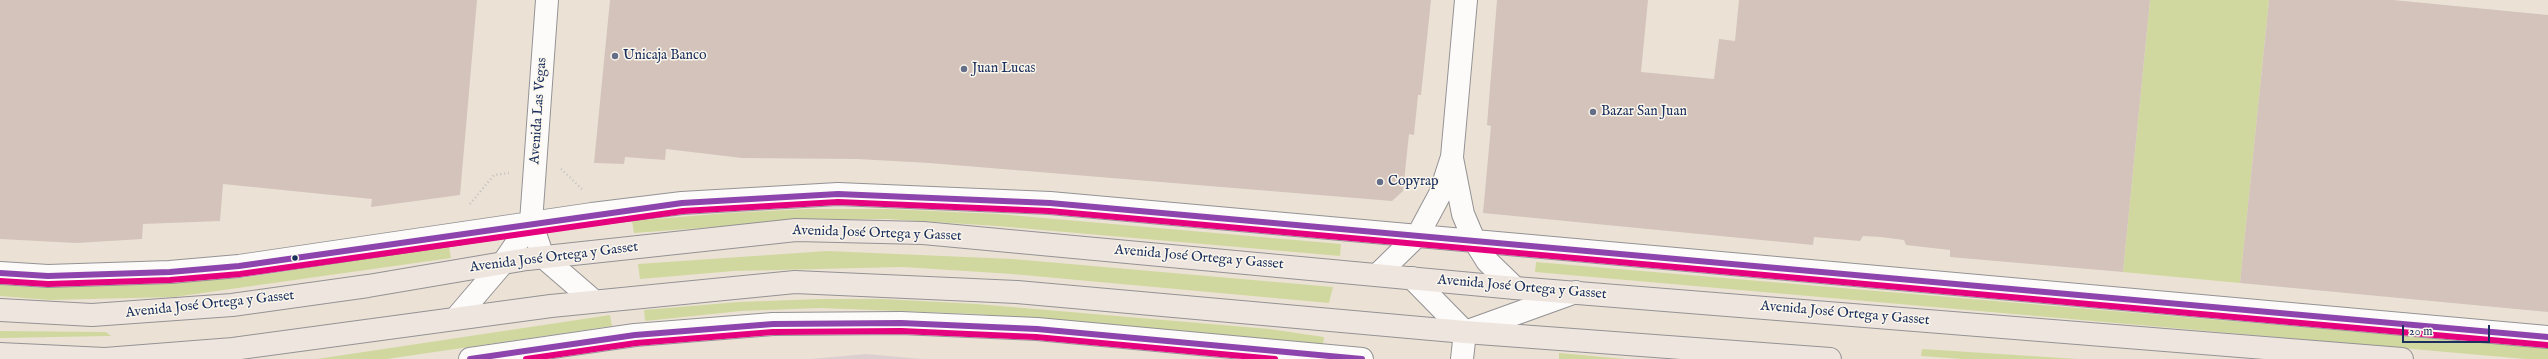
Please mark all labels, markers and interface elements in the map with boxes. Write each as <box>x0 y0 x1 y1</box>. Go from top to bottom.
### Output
place label: Unicaja Banco <box>623 48 706 64</box>
marker: Unicaja Banco <box>610 51 620 61</box>
street label: Avenida Las Vegas <box>527 57 551 165</box>
place label: Juan Lucas <box>972 61 1035 77</box>
marker: Juan Lucas <box>959 64 969 74</box>
place label: Bazar San Juan <box>1601 104 1687 120</box>
marker: Bazar San Juan <box>1588 107 1598 117</box>
place label: Copyrap <box>1388 174 1439 190</box>
marker: Copyrap <box>1375 177 1385 187</box>
street label: Avenida José Ortega y Gasset <box>792 223 962 245</box>
street label: Avenida José Ortega y Gasset <box>469 239 639 277</box>
street label: Avenida José Ortega y Gasset <box>1114 242 1284 274</box>
unlabelled marker <box>290 253 300 263</box>
street label: Avenida José Ortega y Gasset <box>1437 272 1607 304</box>
street label: Avenida José Ortega y Gasset <box>125 288 295 322</box>
street label: Avenida José Ortega y Gasset <box>1760 298 1930 330</box>
scale bar <box>2404 317 2492 343</box>
text: 20 m <box>2409 324 2432 339</box>

